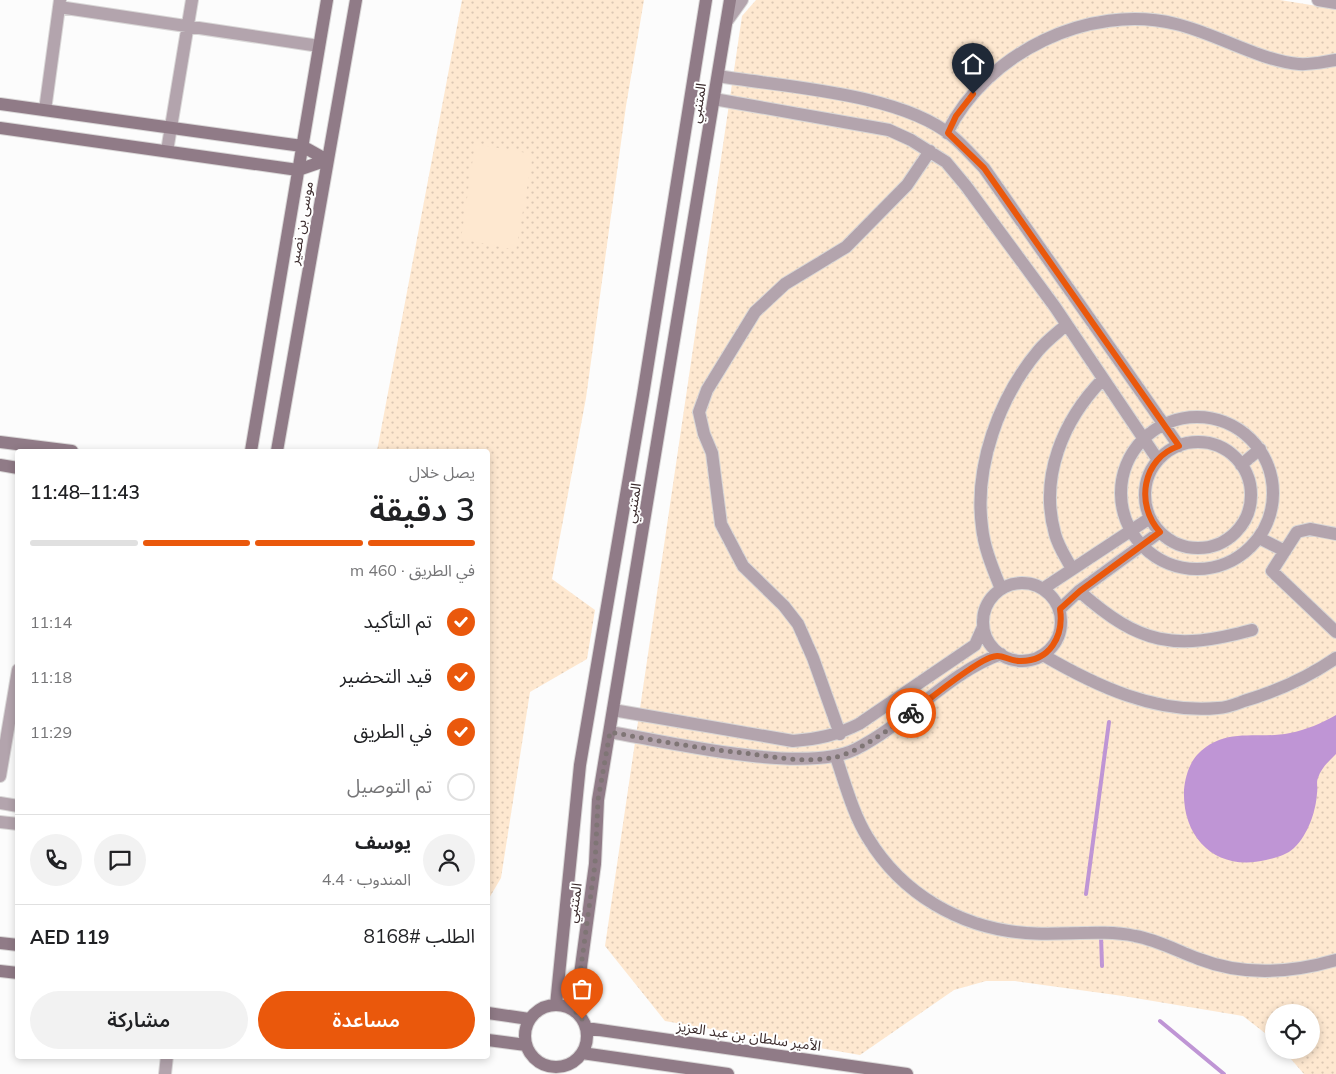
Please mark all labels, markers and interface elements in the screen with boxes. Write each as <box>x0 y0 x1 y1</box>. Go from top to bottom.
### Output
pin <box>952 43 994 94</box>
icon: home <box>959 50 987 78</box>
street label: المتنبي <box>686 82 712 125</box>
street label: موسى بن نصير <box>285 180 317 267</box>
text: يصل خلال <box>409 462 475 482</box>
text: 11:43–11:48 <box>30 480 140 504</box>
street label: المتنبي <box>621 482 647 525</box>
text: 3 دقيقة <box>370 489 475 529</box>
text: في الطريق · 460 m <box>350 560 475 580</box>
icon: check <box>447 608 475 636</box>
text: تم التأكيد <box>364 609 432 633</box>
text: 11:14 <box>30 612 72 632</box>
icon: check <box>447 663 475 691</box>
text: قيد التحضير <box>340 664 432 688</box>
text: 11:18 <box>30 667 72 687</box>
courier <box>886 688 936 738</box>
icon: bike <box>897 699 925 727</box>
icon: check <box>447 718 475 746</box>
text: في الطريق <box>354 719 432 743</box>
text: 11:29 <box>30 722 72 742</box>
text: تم التوصيل <box>347 774 432 798</box>
text: يوسف <box>355 830 411 854</box>
button: phone <box>30 834 82 886</box>
button: chat <box>94 834 146 886</box>
button: person <box>423 834 475 886</box>
text: المندوب · 4.4 <box>322 869 411 889</box>
street label: المتنبي <box>562 882 588 924</box>
text: الطلب #8168 <box>364 924 475 948</box>
text: AED 119 <box>30 925 109 949</box>
pin <box>561 968 603 1019</box>
icon: bag <box>568 975 596 1003</box>
button: مشاركة <box>30 991 248 1049</box>
button: مساعدة <box>258 991 475 1049</box>
map controls <box>1265 1004 1320 1059</box>
button: locate <box>1265 1004 1320 1059</box>
street label: الأمير سلطان بن عبد العزيز <box>675 1017 822 1055</box>

